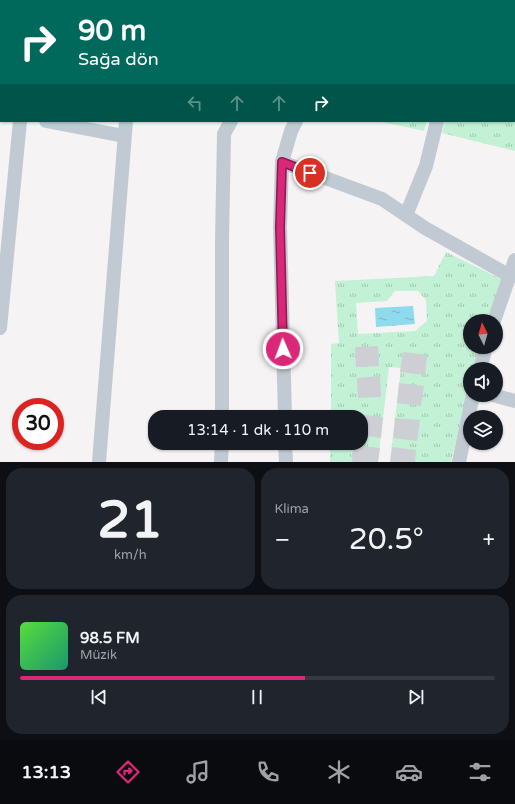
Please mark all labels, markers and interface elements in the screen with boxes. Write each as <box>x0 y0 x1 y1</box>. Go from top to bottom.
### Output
text: 90 m <box>78 14 146 48</box>
icon: right <box>12 16 64 68</box>
text: Sağa dön <box>78 48 159 70</box>
icon: left <box>184 92 206 114</box>
icon: ahead <box>226 92 248 114</box>
icon: ahead <box>268 92 290 114</box>
icon: right <box>310 92 332 114</box>
pin <box>293 156 327 190</box>
icon: arrive <box>299 162 321 184</box>
north arrow <box>463 314 503 354</box>
map controls <box>463 314 503 450</box>
position arrow <box>262 328 304 370</box>
button: sound <box>463 362 503 402</box>
speed limit sign: 30 <box>12 398 64 450</box>
button: layers <box>463 410 503 450</box>
text: 13:14 · 1 dk · 110 m <box>187 421 329 439</box>
text: 21 <box>98 489 163 552</box>
text: Klima <box>275 501 309 517</box>
text: 20.5° <box>349 521 424 558</box>
text: − <box>275 527 290 553</box>
text: + <box>483 527 495 553</box>
text: km/h <box>114 547 147 563</box>
text: 98.5 FM <box>80 629 140 647</box>
text: Müzik <box>80 647 117 663</box>
icon: previous <box>88 686 110 708</box>
icon: pause <box>246 686 268 708</box>
icon: next <box>405 686 427 708</box>
icon: directions <box>114 758 142 786</box>
icon: music <box>184 758 212 786</box>
icon: phone <box>254 758 282 786</box>
icon: climate <box>325 758 353 786</box>
icon: car <box>395 758 423 786</box>
icon: filters <box>466 758 494 786</box>
text: 13:13 <box>21 761 71 783</box>

